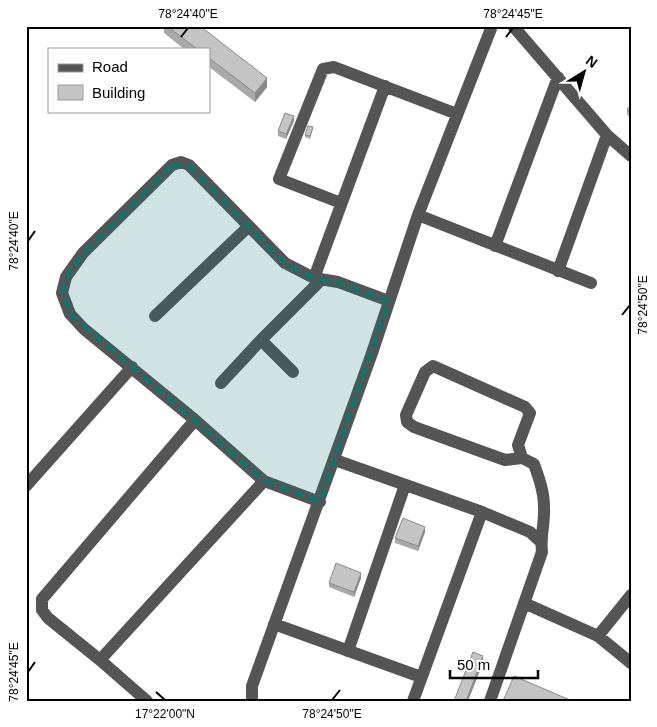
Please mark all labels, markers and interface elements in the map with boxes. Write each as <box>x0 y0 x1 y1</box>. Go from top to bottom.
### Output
text: 78°24'40"E <box>158 7 218 21</box>
text: 78°24'45"E <box>483 7 543 21</box>
legend <box>48 48 210 112</box>
north arrow <box>560 48 610 98</box>
text: N <box>583 52 601 71</box>
text: Road <box>92 58 128 75</box>
text: Building <box>92 84 145 101</box>
text: 78°24'40"E <box>7 211 21 271</box>
text: 78°24'50"E <box>636 275 650 335</box>
text: 78°24'45"E <box>7 642 21 702</box>
scale bar <box>450 647 537 679</box>
text: 50 m <box>457 656 490 673</box>
text: 17°22'00"N <box>135 707 195 721</box>
text: 78°24'50"E <box>302 707 362 721</box>

